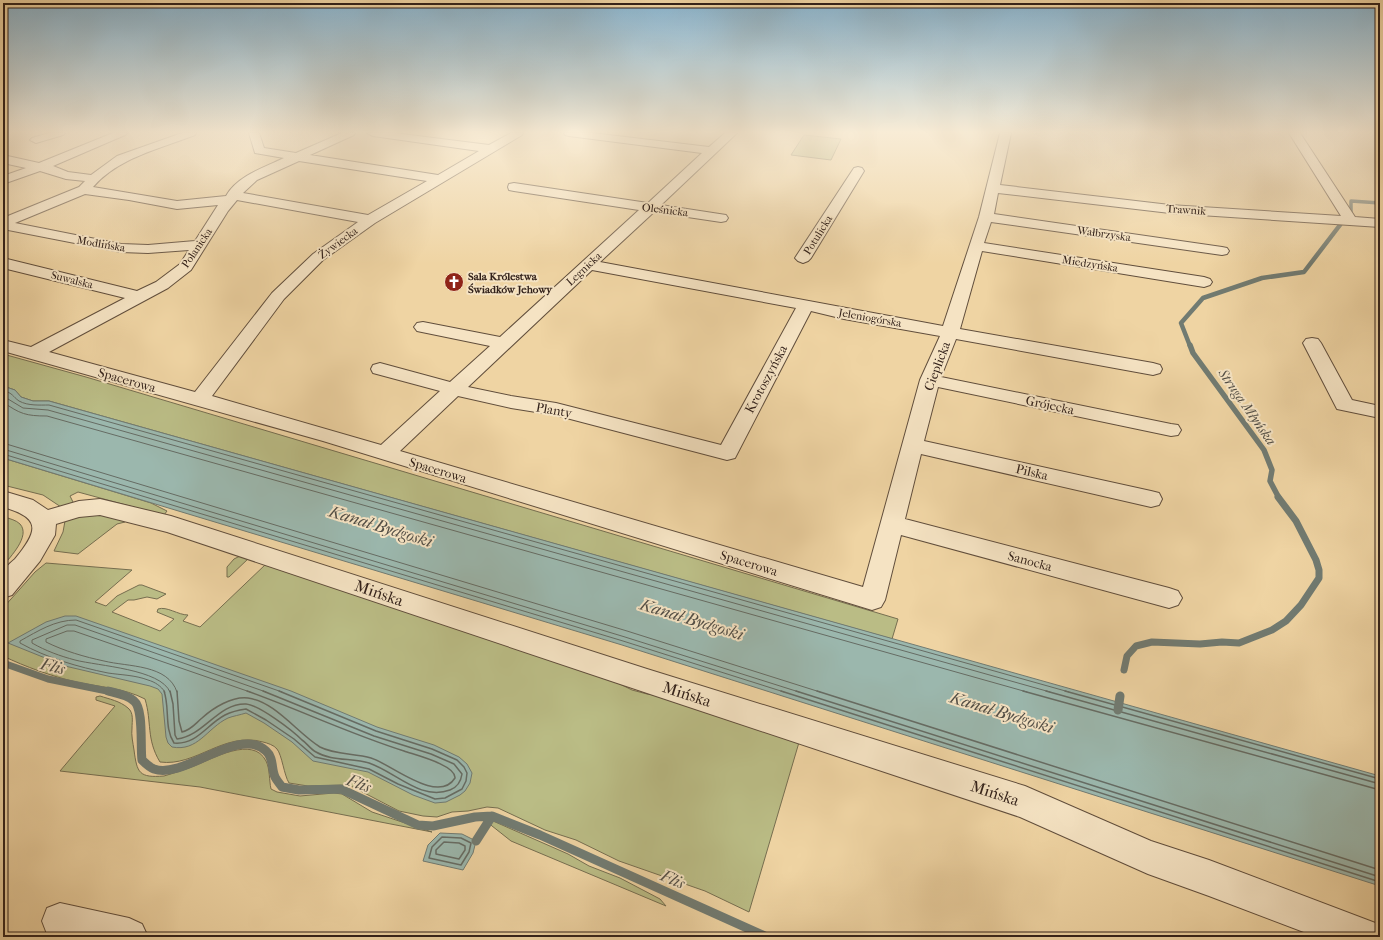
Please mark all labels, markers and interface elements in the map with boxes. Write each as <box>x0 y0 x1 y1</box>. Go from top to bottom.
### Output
street label: Oleśnicka <box>641 201 690 219</box>
street label: Trawnik <box>1166 202 1207 218</box>
street label: Potulicka <box>801 212 836 257</box>
street label: Żywiecka <box>316 224 361 262</box>
street label: Wałbrzyska <box>1075 224 1133 244</box>
street label: Polanicka <box>179 225 216 270</box>
street label: Modlińska <box>76 233 127 255</box>
street label: Legnicka <box>564 249 605 288</box>
street label: Miedzyńska <box>1061 253 1120 275</box>
street label: Suwalska <box>50 269 95 292</box>
place label: Sala Królestwa Świadków Jehowy <box>468 270 553 296</box>
church icon: Sala Królestwa Świadków Jehowy <box>443 271 465 293</box>
street label: Jeleniogórska <box>837 306 903 330</box>
street label: Cieplicka <box>921 338 954 393</box>
street label: Krotoszyńska <box>742 341 791 416</box>
street label: Spacerowa <box>96 365 158 396</box>
water label: Struga Młyńska <box>1214 365 1280 448</box>
street label: Grójecka <box>1024 393 1077 418</box>
street label: Planty <box>535 399 574 421</box>
street label: Spacerowa <box>407 454 469 486</box>
street label: Pilska <box>1014 461 1051 483</box>
water label: Kanał Bydgoski <box>325 500 436 552</box>
street label: Spacerowa <box>718 547 780 579</box>
street label: Sanocka <box>1006 548 1055 574</box>
street label: Mińska <box>352 576 406 610</box>
water label: Kanał Bydgoski <box>636 593 747 645</box>
water label: Flis <box>38 653 68 679</box>
street label: Mińska <box>660 677 714 711</box>
water label: Kanał Bydgoski <box>946 686 1057 738</box>
water label: Flis <box>343 769 375 797</box>
street label: Mińska <box>968 776 1022 810</box>
water label: Flis <box>657 864 689 893</box>

